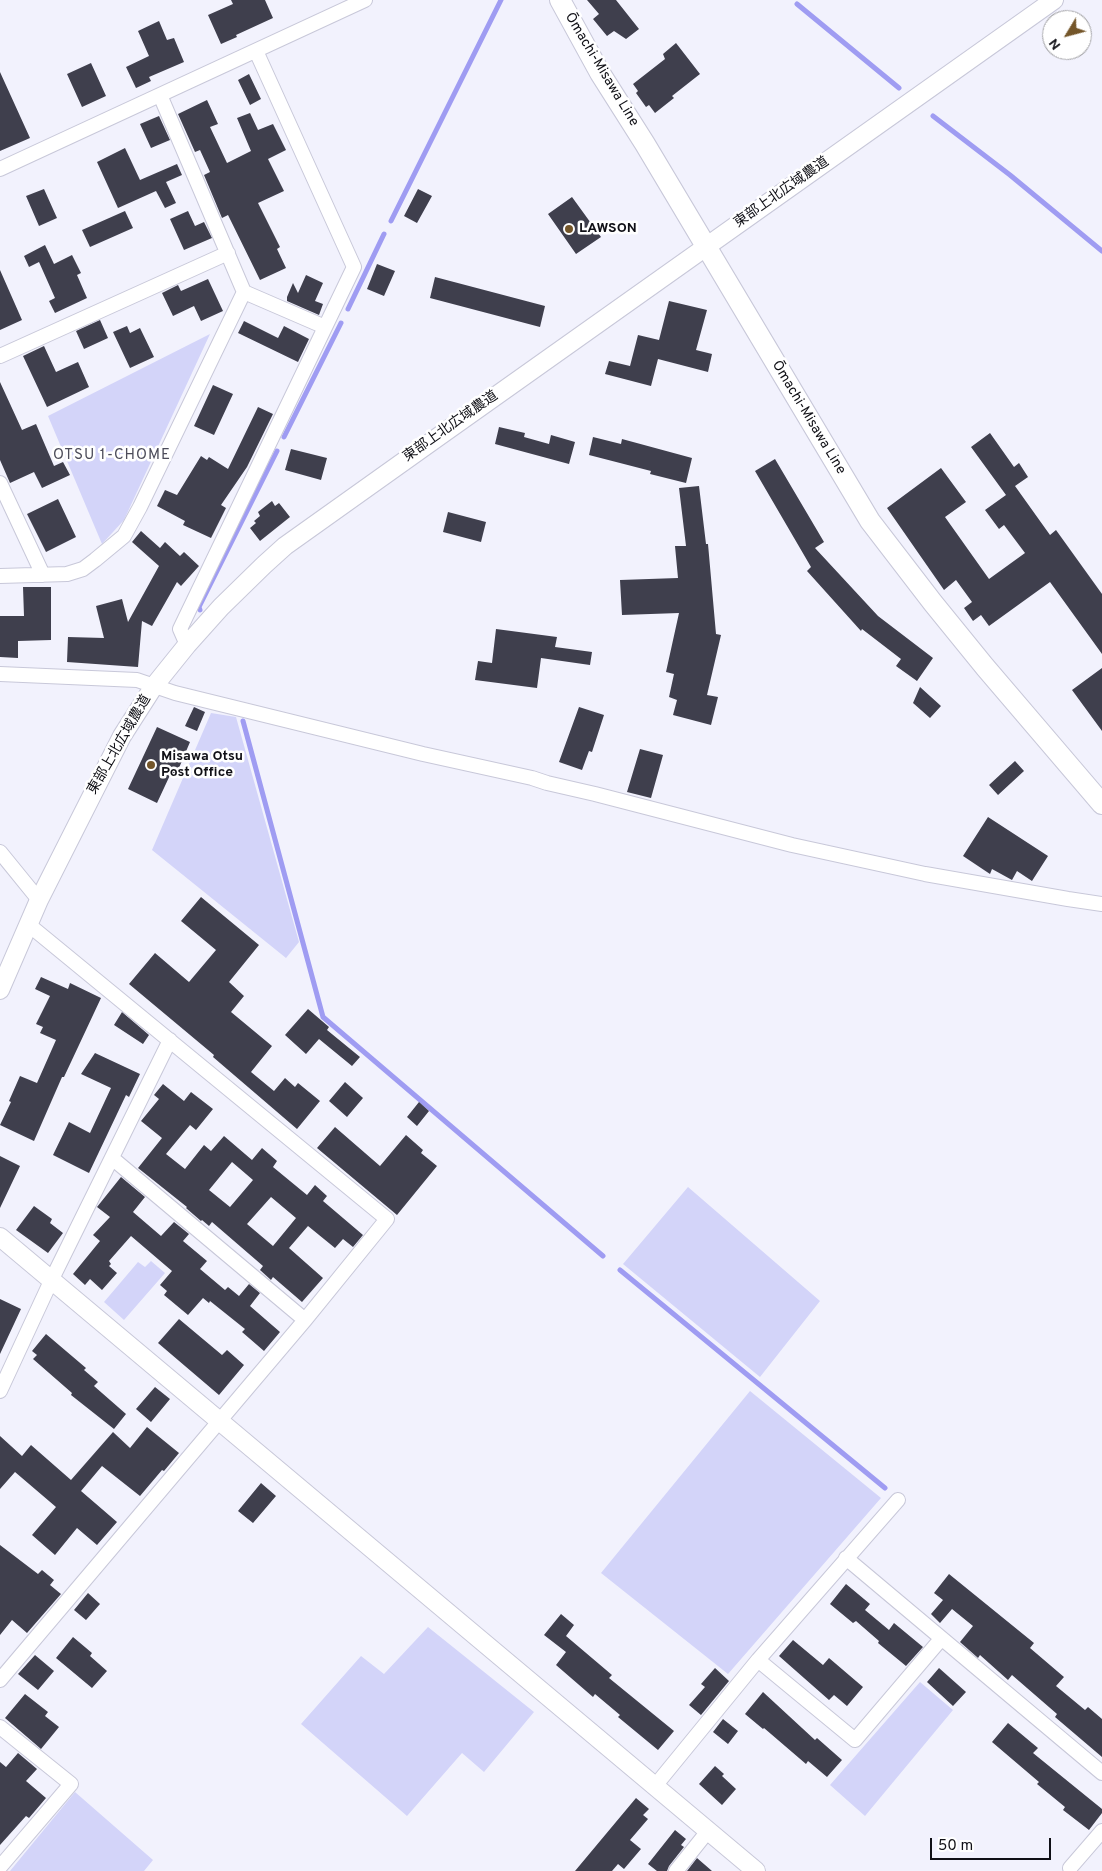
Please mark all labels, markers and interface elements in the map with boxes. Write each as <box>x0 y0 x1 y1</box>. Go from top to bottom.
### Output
street label: Ōmachi-Misawa Line <box>560 10 642 130</box>
north arrow <box>1042 10 1092 60</box>
text: N <box>1046 35 1065 53</box>
street label: 東部上北広域農道 <box>731 154 833 232</box>
place label: LAWSON <box>579 221 637 237</box>
marker: LAWSON <box>563 223 575 235</box>
street label: Ōmachi-Misawa Line <box>767 358 849 478</box>
street label: 東部上北広域農道 <box>400 388 502 466</box>
district label: OTSU 1-CHOME <box>52 447 172 465</box>
street label: 東部上北広域農道 <box>85 692 155 798</box>
place label: Misawa Otsu Post Office <box>161 749 243 782</box>
marker: Misawa Otsu Post Office <box>145 759 157 771</box>
scale bar <box>932 1828 1053 1860</box>
text: 50 m <box>938 1837 973 1856</box>

